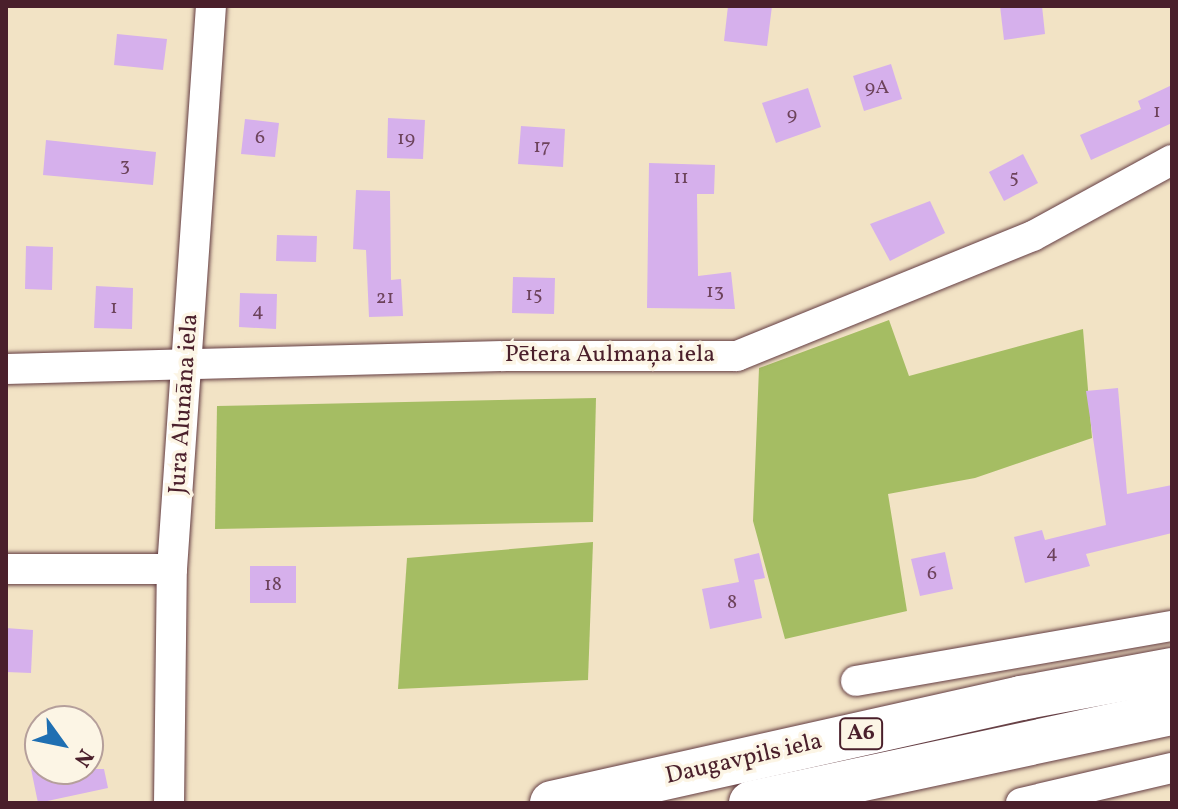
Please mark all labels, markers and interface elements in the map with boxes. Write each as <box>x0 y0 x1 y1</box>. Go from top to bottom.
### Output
house number: 9A <box>865 76 889 100</box>
house number: 1 <box>1153 100 1161 124</box>
house number: 9 <box>787 103 797 127</box>
house number: 6 <box>255 126 265 150</box>
house number: 19 <box>397 127 415 151</box>
house number: 17 <box>533 135 551 159</box>
house number: 3 <box>120 154 130 178</box>
house number: 11 <box>673 166 689 190</box>
house number: 5 <box>1009 166 1019 190</box>
house number: 13 <box>706 280 724 304</box>
house number: 15 <box>525 283 543 307</box>
house number: 21 <box>376 286 394 310</box>
house number: 1 <box>110 296 118 320</box>
house number: 4 <box>252 299 264 323</box>
street label: Jura Alunāna iela <box>164 313 206 495</box>
street label: Pētera Aulmaņa iela <box>505 342 715 370</box>
house number: 4 <box>1046 541 1058 565</box>
house number: 6 <box>927 562 937 586</box>
house number: 18 <box>264 573 282 597</box>
house number: 8 <box>727 591 737 615</box>
north arrow <box>24 705 104 785</box>
road number: A6 <box>839 716 883 752</box>
street label: Daugavpils iela <box>663 728 825 792</box>
text: N <box>66 742 100 772</box>

